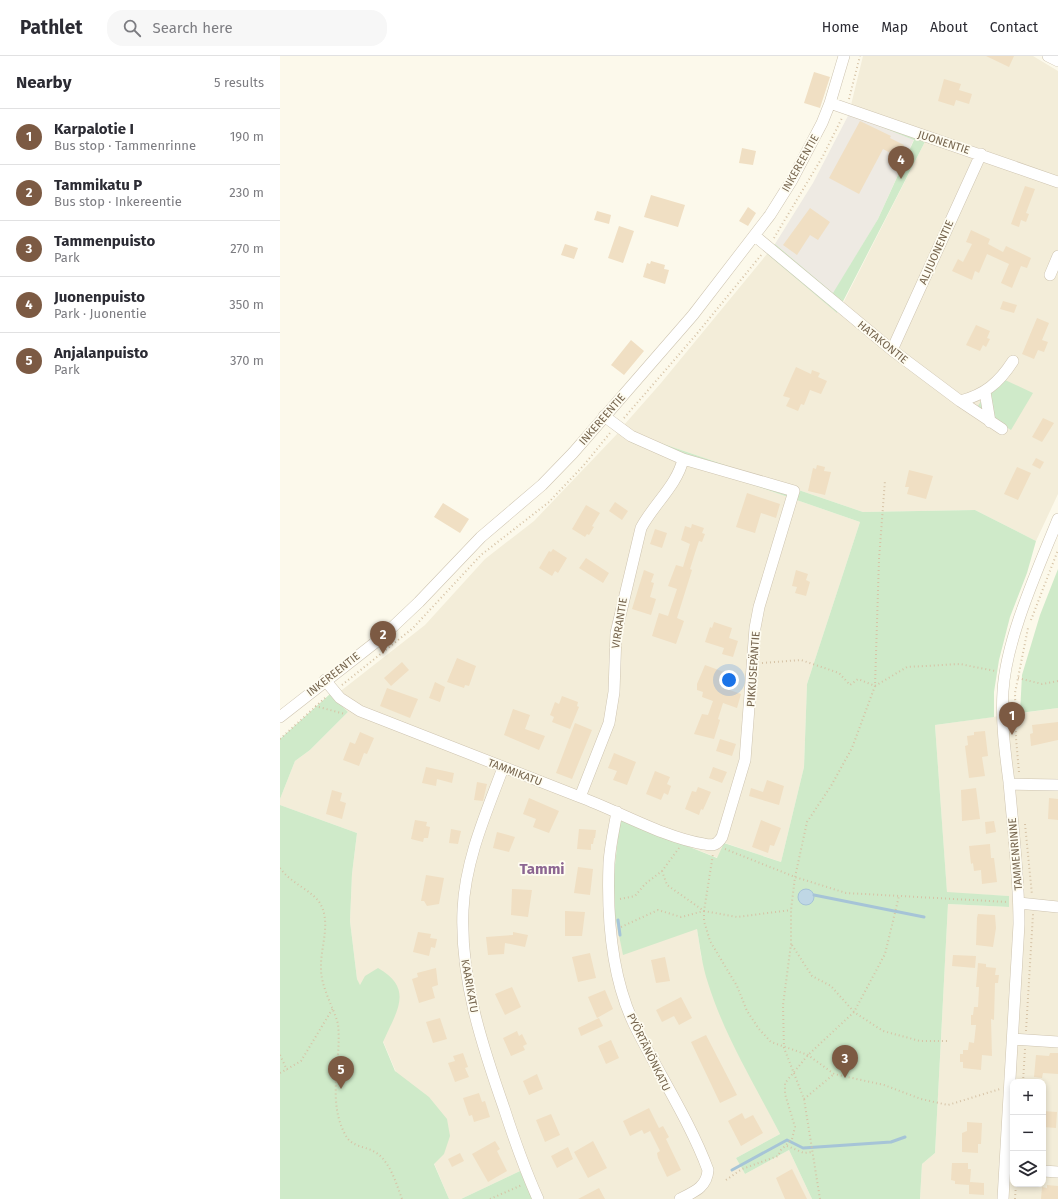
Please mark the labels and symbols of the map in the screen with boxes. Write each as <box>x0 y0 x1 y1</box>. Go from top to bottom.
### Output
street label: JUONENTIE <box>916 128 972 157</box>
street label: INKEREENTIE <box>779 132 822 194</box>
pin: 4 <box>888 146 914 179</box>
street label: ALIJUONENTIE <box>916 218 956 286</box>
street label: HATAKONTIE <box>855 318 911 367</box>
street label: INKEREENTIE <box>577 391 628 448</box>
street label: VIRRANTIE <box>609 597 630 649</box>
pin: 2 <box>370 621 396 654</box>
street label: PIKKUSEPÄNTIE <box>743 631 763 707</box>
street label: INKEREENTIE <box>304 650 363 699</box>
your location <box>719 670 739 690</box>
pin: 1 <box>999 702 1025 735</box>
street label: TAMMIKATU <box>486 756 544 789</box>
street label: TAMMENRINNE <box>1006 817 1025 891</box>
district label: Tammi <box>519 860 565 878</box>
street label: KAARIKATU <box>458 958 481 1014</box>
street label: PYÖRTÄNÖNKATU <box>624 1011 674 1093</box>
pin: 3 <box>832 1045 858 1078</box>
pin: 5 <box>328 1056 354 1089</box>

